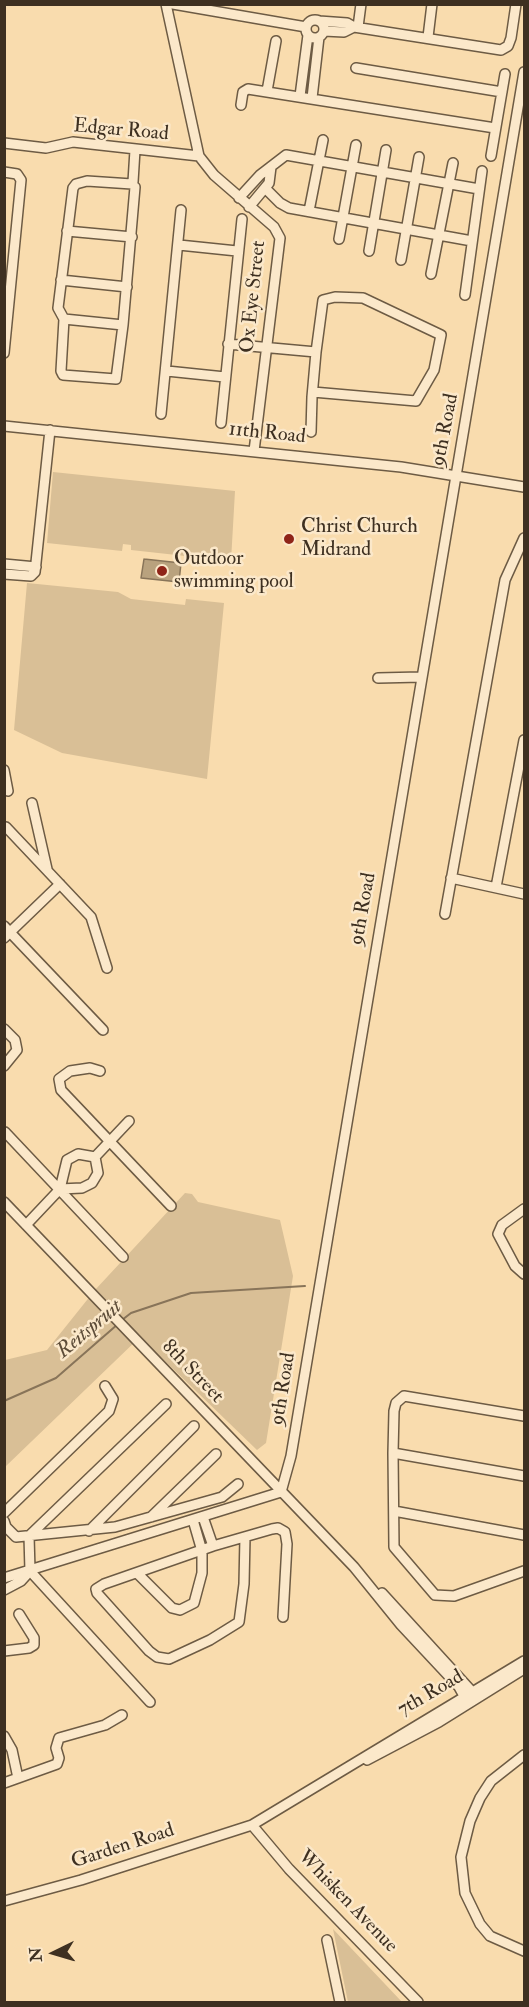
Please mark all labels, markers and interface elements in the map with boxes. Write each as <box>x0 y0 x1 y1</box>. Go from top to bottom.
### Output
street label: Edgar Road <box>72 115 170 147</box>
street label: Ox Eye Street <box>236 240 272 354</box>
street label: 9th Road <box>427 392 465 468</box>
street label: 11th Road <box>227 418 307 450</box>
place label: Christ Church Midrand <box>301 516 418 563</box>
marker: Christ Church Midrand <box>282 532 296 546</box>
place label: Outdoor swimming pool <box>174 548 294 595</box>
marker: Outdoor swimming pool <box>155 564 169 578</box>
street label: 9th Road <box>346 871 382 947</box>
water label: Reitspruit <box>52 1295 128 1365</box>
street label: 8th Street <box>156 1335 228 1409</box>
street label: 9th Road <box>266 1351 302 1427</box>
street label: 7th Road <box>394 1666 468 1722</box>
street label: Garden Road <box>68 1819 178 1875</box>
street label: Whisken Avenue <box>292 1846 402 1958</box>
north arrow <box>24 1923 84 1983</box>
text: N <box>25 1947 47 1963</box>

